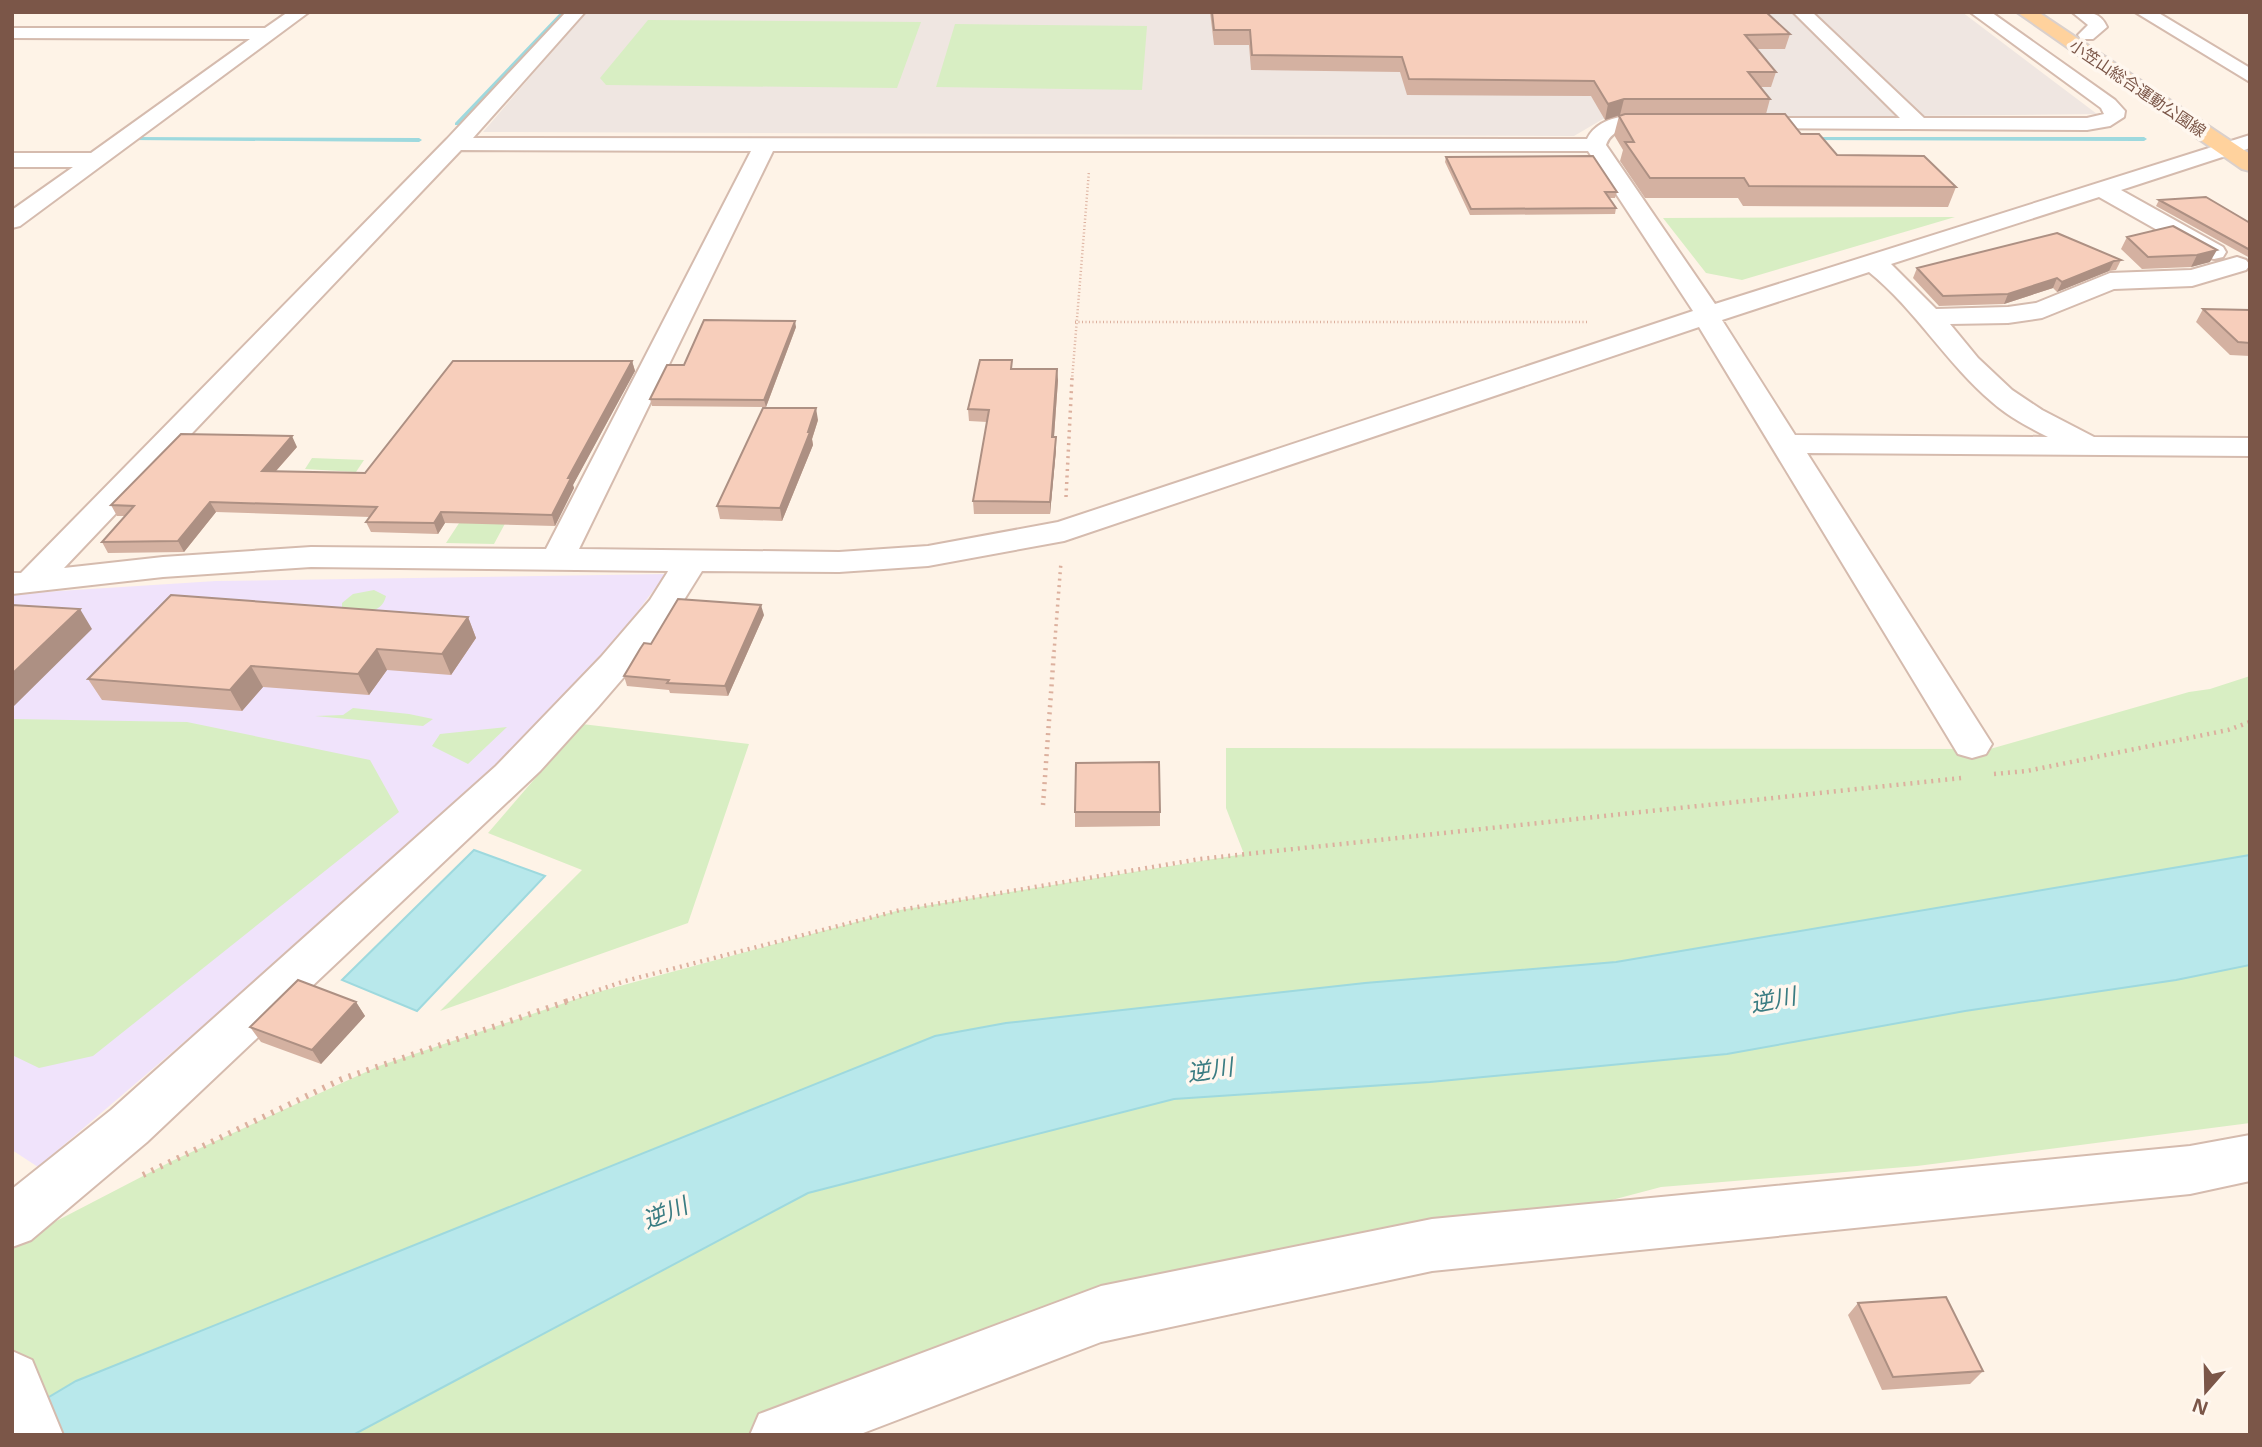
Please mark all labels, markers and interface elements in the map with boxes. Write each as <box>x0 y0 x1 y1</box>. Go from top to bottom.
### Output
street label: 小笠山総合運動公園線 <box>2066 34 2210 142</box>
water label: 逆川 <box>1747 978 1801 1019</box>
water label: 逆川 <box>1185 1049 1238 1088</box>
water label: 逆川 <box>637 1187 695 1236</box>
north arrow <box>2171 1356 2241 1426</box>
text: N <box>2188 1392 2212 1422</box>

